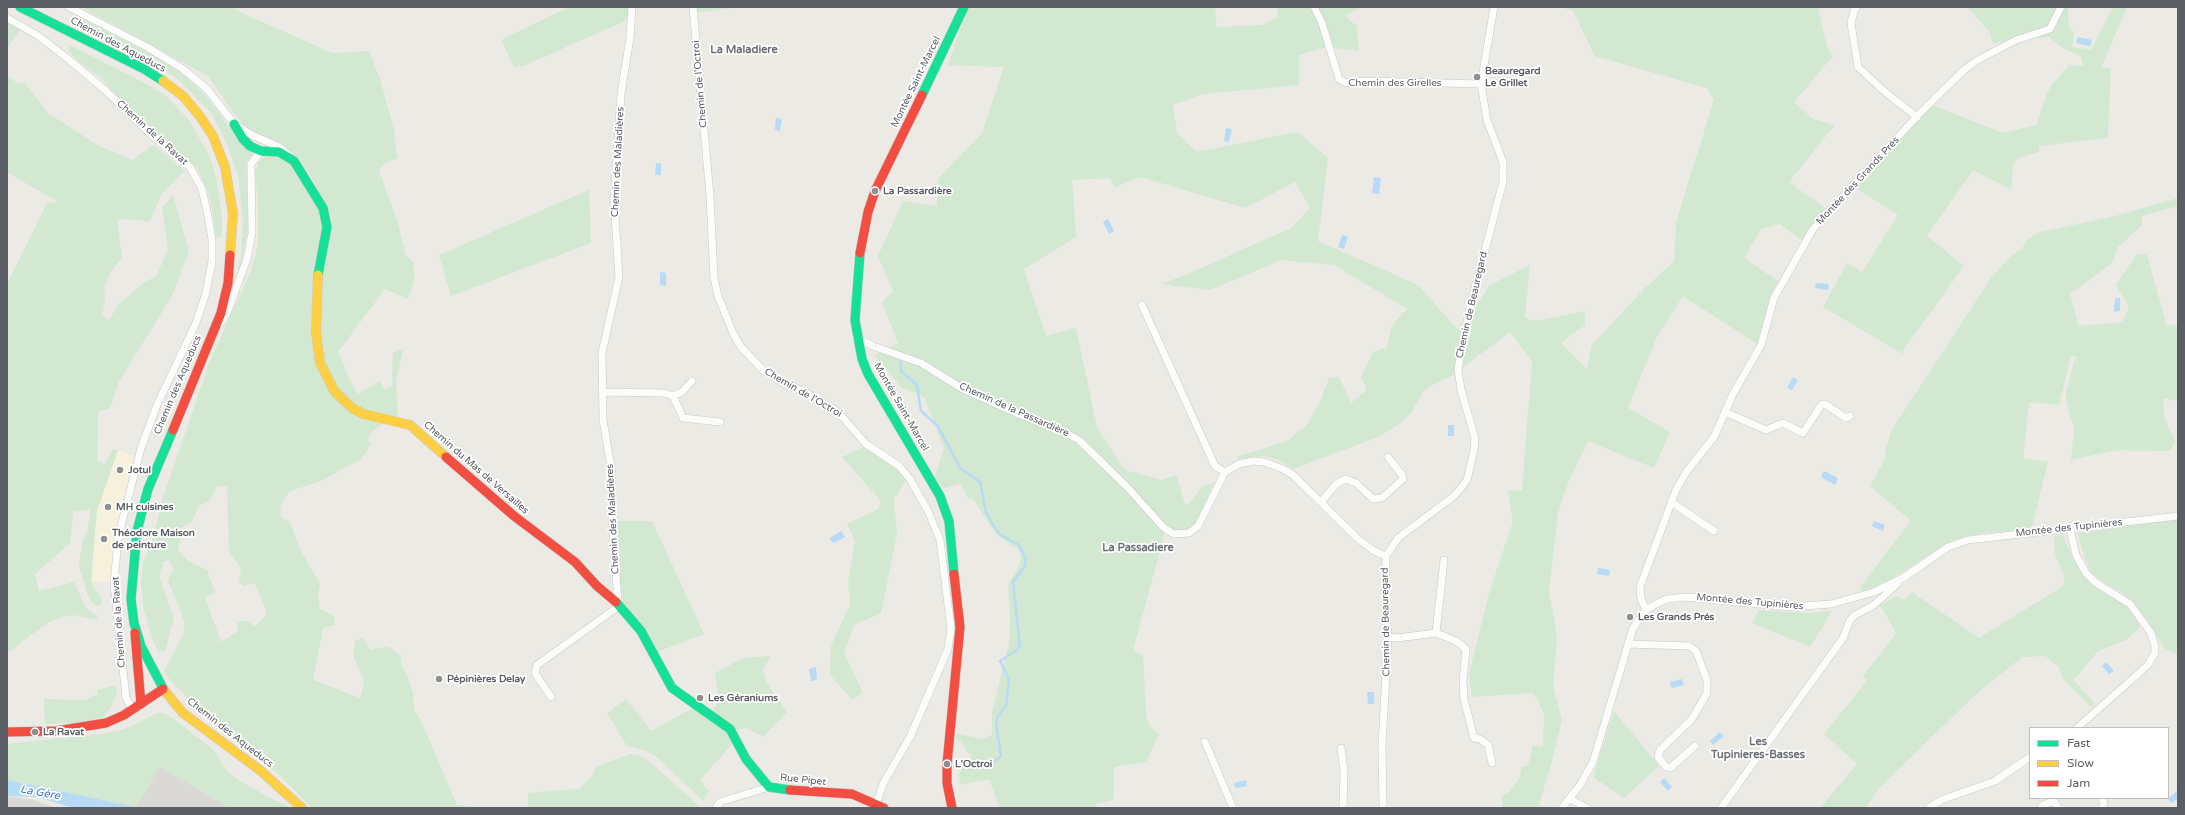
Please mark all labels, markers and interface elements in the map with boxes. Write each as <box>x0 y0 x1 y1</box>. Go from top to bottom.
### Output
street label: Chemin des Aqueducs <box>68 15 168 75</box>
street label: Montée Saint-Marcel <box>889 35 943 129</box>
street label: Chemin de l'Octroi <box>690 40 710 128</box>
district label: La Maladiere <box>710 43 778 57</box>
place label: Beauregard Le Grillet <box>1485 65 1540 88</box>
marker: Beauregard Le Grillet <box>1472 72 1482 82</box>
street label: Chemin des Girelles <box>1348 77 1442 89</box>
street label: Chemin de la Ravat <box>114 98 190 168</box>
street label: Chemin des Maladières <box>609 107 627 217</box>
street label: Montée des Grands Prés <box>1814 134 1902 228</box>
place label: La Passardière <box>883 185 952 197</box>
marker: La Passardière <box>870 186 880 196</box>
street label: Chemin de Beauregard <box>1454 250 1490 360</box>
street label: Chemin des Aqueducs <box>152 334 204 436</box>
street label: Montée Saint-Marcel <box>871 361 931 453</box>
street label: Chemin de l'Octroi <box>762 366 844 420</box>
street label: Chemin de la Passardière <box>957 380 1071 440</box>
street label: Chemin du Mas de Versailles <box>421 419 531 517</box>
place label: Jotul <box>128 464 151 476</box>
street label: Chemin des Maladières <box>604 464 622 574</box>
marker: Jotul <box>115 465 125 475</box>
place label: MH cuisines <box>116 501 174 513</box>
marker: MH cuisines <box>103 502 113 512</box>
street label: Montée des Tupinières <box>2015 516 2123 540</box>
place label: Théodore Maison de peinture <box>112 527 195 550</box>
marker: Théodore Maison de peinture <box>99 534 109 544</box>
district label: La Passadiere <box>1102 541 1174 555</box>
street label: Chemin de Beauregard <box>1379 567 1393 677</box>
street label: Chemin de la Ravat <box>110 576 128 668</box>
street label: Montée des Tupinières <box>1696 591 1804 613</box>
place label: Les Grands Prés <box>1638 611 1714 623</box>
marker: Les Grands Prés <box>1625 612 1635 622</box>
place label: Pépinières Delay <box>447 673 525 685</box>
marker: Pépinières Delay <box>434 674 444 684</box>
place label: Les Géraniums <box>708 692 778 704</box>
marker: Les Géraniums <box>695 693 705 703</box>
street label: Chemin des Aqueducs <box>184 696 276 770</box>
place label: La Ravat <box>43 726 84 738</box>
marker: La Ravat <box>30 727 40 737</box>
legend <box>2029 727 2169 799</box>
district label: Les Tupinieres-Basses <box>1711 735 1805 761</box>
text: Fast <box>2067 736 2090 750</box>
text: Slow <box>2067 756 2094 770</box>
place label: L'Octroi <box>955 758 992 770</box>
marker: L'Octroi <box>942 759 952 769</box>
street label: Rue Pipet <box>779 772 827 788</box>
text: Jam <box>2067 776 2090 790</box>
water label: La Gère <box>19 783 61 803</box>

